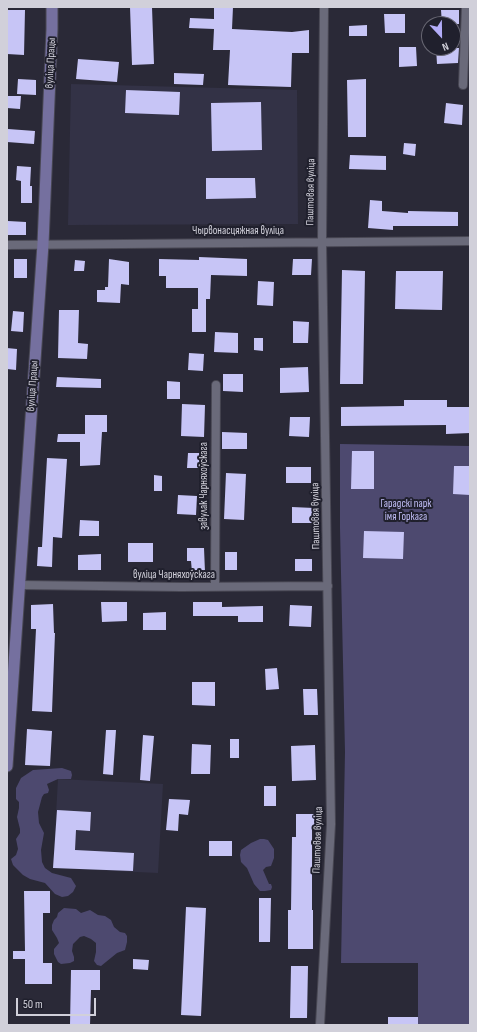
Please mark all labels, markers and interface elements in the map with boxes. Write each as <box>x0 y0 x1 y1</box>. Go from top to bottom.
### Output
north arrow <box>421 16 461 56</box>
street label: вуліца Працы <box>43 37 59 89</box>
text: N <box>440 40 450 54</box>
street label: Паштовая вуліца <box>304 158 318 226</box>
street label: Чырвонасцяжная вуліца <box>192 224 284 238</box>
street label: вуліца Працы <box>25 360 41 412</box>
street label: завулак Чарняхоўскага <box>197 442 211 530</box>
street label: Паштовая вуліца <box>309 482 323 550</box>
park label: Гарадскі парк імя Горкага <box>381 497 431 523</box>
street label: вуліца Чарняхоўскага <box>133 568 215 582</box>
street label: Паштовая вуліца <box>310 806 326 874</box>
scale bar <box>18 990 98 1016</box>
text: 50 m <box>23 997 43 1012</box>

